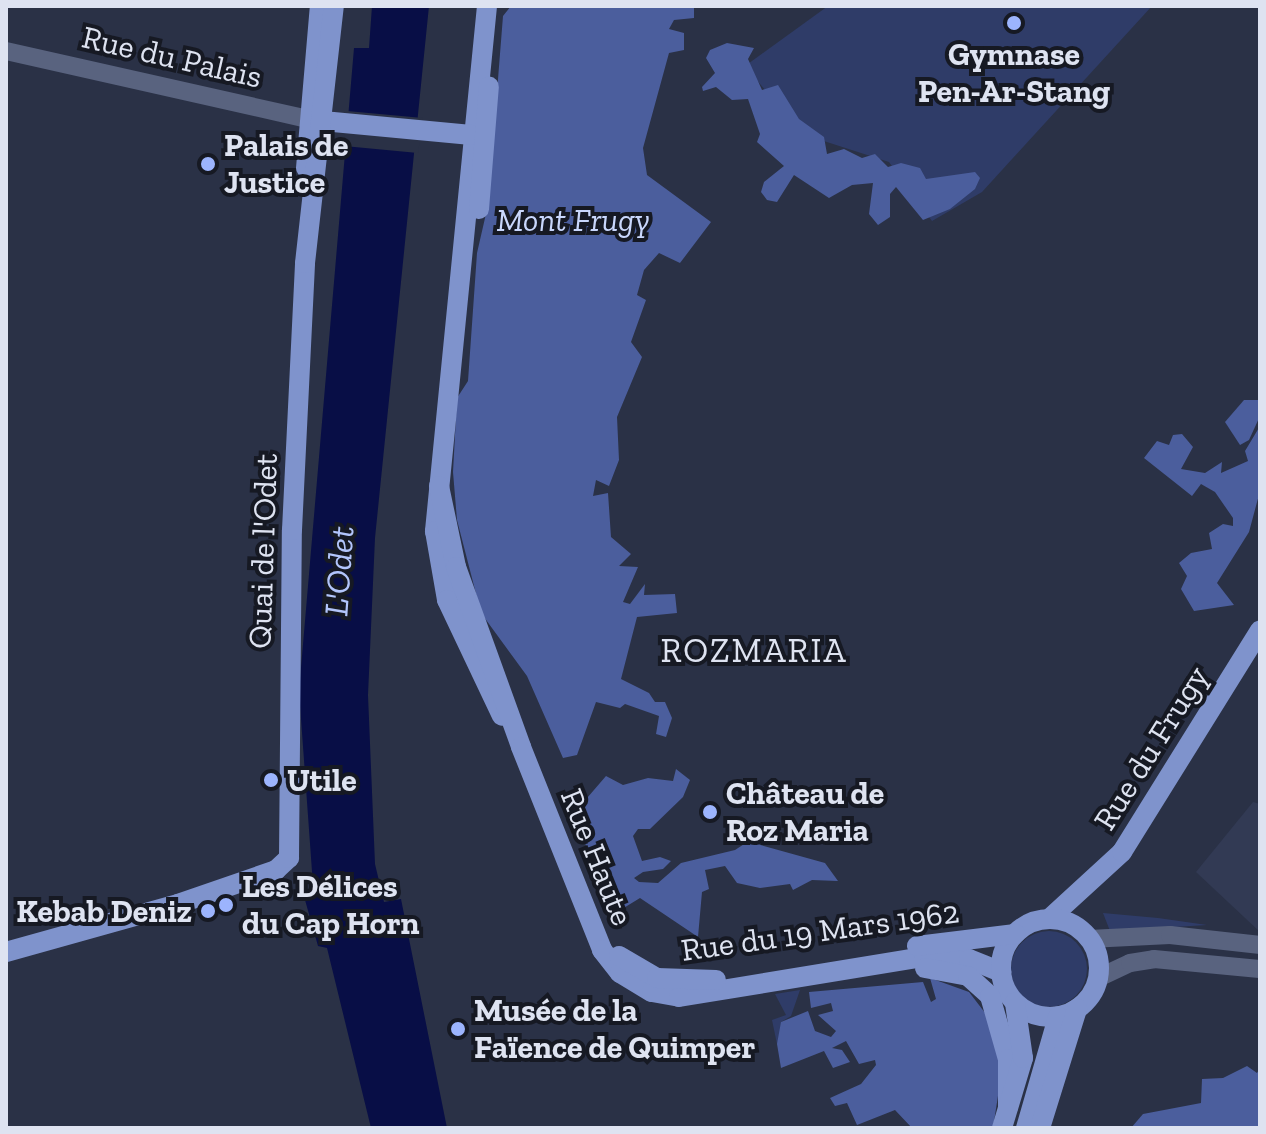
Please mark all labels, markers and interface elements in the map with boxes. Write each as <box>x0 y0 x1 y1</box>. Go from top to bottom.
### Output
marker: Gymnase Pen-Ar-Stang <box>1005 14 1023 32</box>
street label: Rue du Palais <box>78 18 266 96</box>
place label: Gymnase Pen-Ar-Stang <box>918 36 1110 111</box>
place label: Palais de Justice <box>224 127 348 202</box>
marker: Palais de Justice <box>199 155 217 173</box>
park label: Mont Frugy <box>496 201 650 239</box>
street label: Quai de l'Odet <box>240 453 286 649</box>
water label: L'Odet <box>316 525 362 617</box>
district label: ROZMARIA <box>661 631 847 671</box>
street label: Rue du Frugy <box>1085 659 1217 837</box>
place label: Utile <box>287 761 357 799</box>
marker: Utile <box>262 771 280 789</box>
place label: Château de Roz Maria <box>726 775 884 850</box>
street label: Rue Haute <box>552 783 642 931</box>
marker: Château de Roz Maria <box>701 803 719 821</box>
place label: Les Délices du Cap Horn <box>242 868 420 943</box>
place label: Kebab Deniz <box>16 892 192 930</box>
street label: Rue du 19 Mars 1962 <box>679 892 961 970</box>
marker: Les Délices du Cap Horn <box>217 896 235 914</box>
marker: Kebab Deniz <box>199 902 217 920</box>
place label: Musée de la Faïence de Quimper <box>474 992 755 1067</box>
marker: Musée de la Faïence de Quimper <box>449 1020 467 1038</box>

